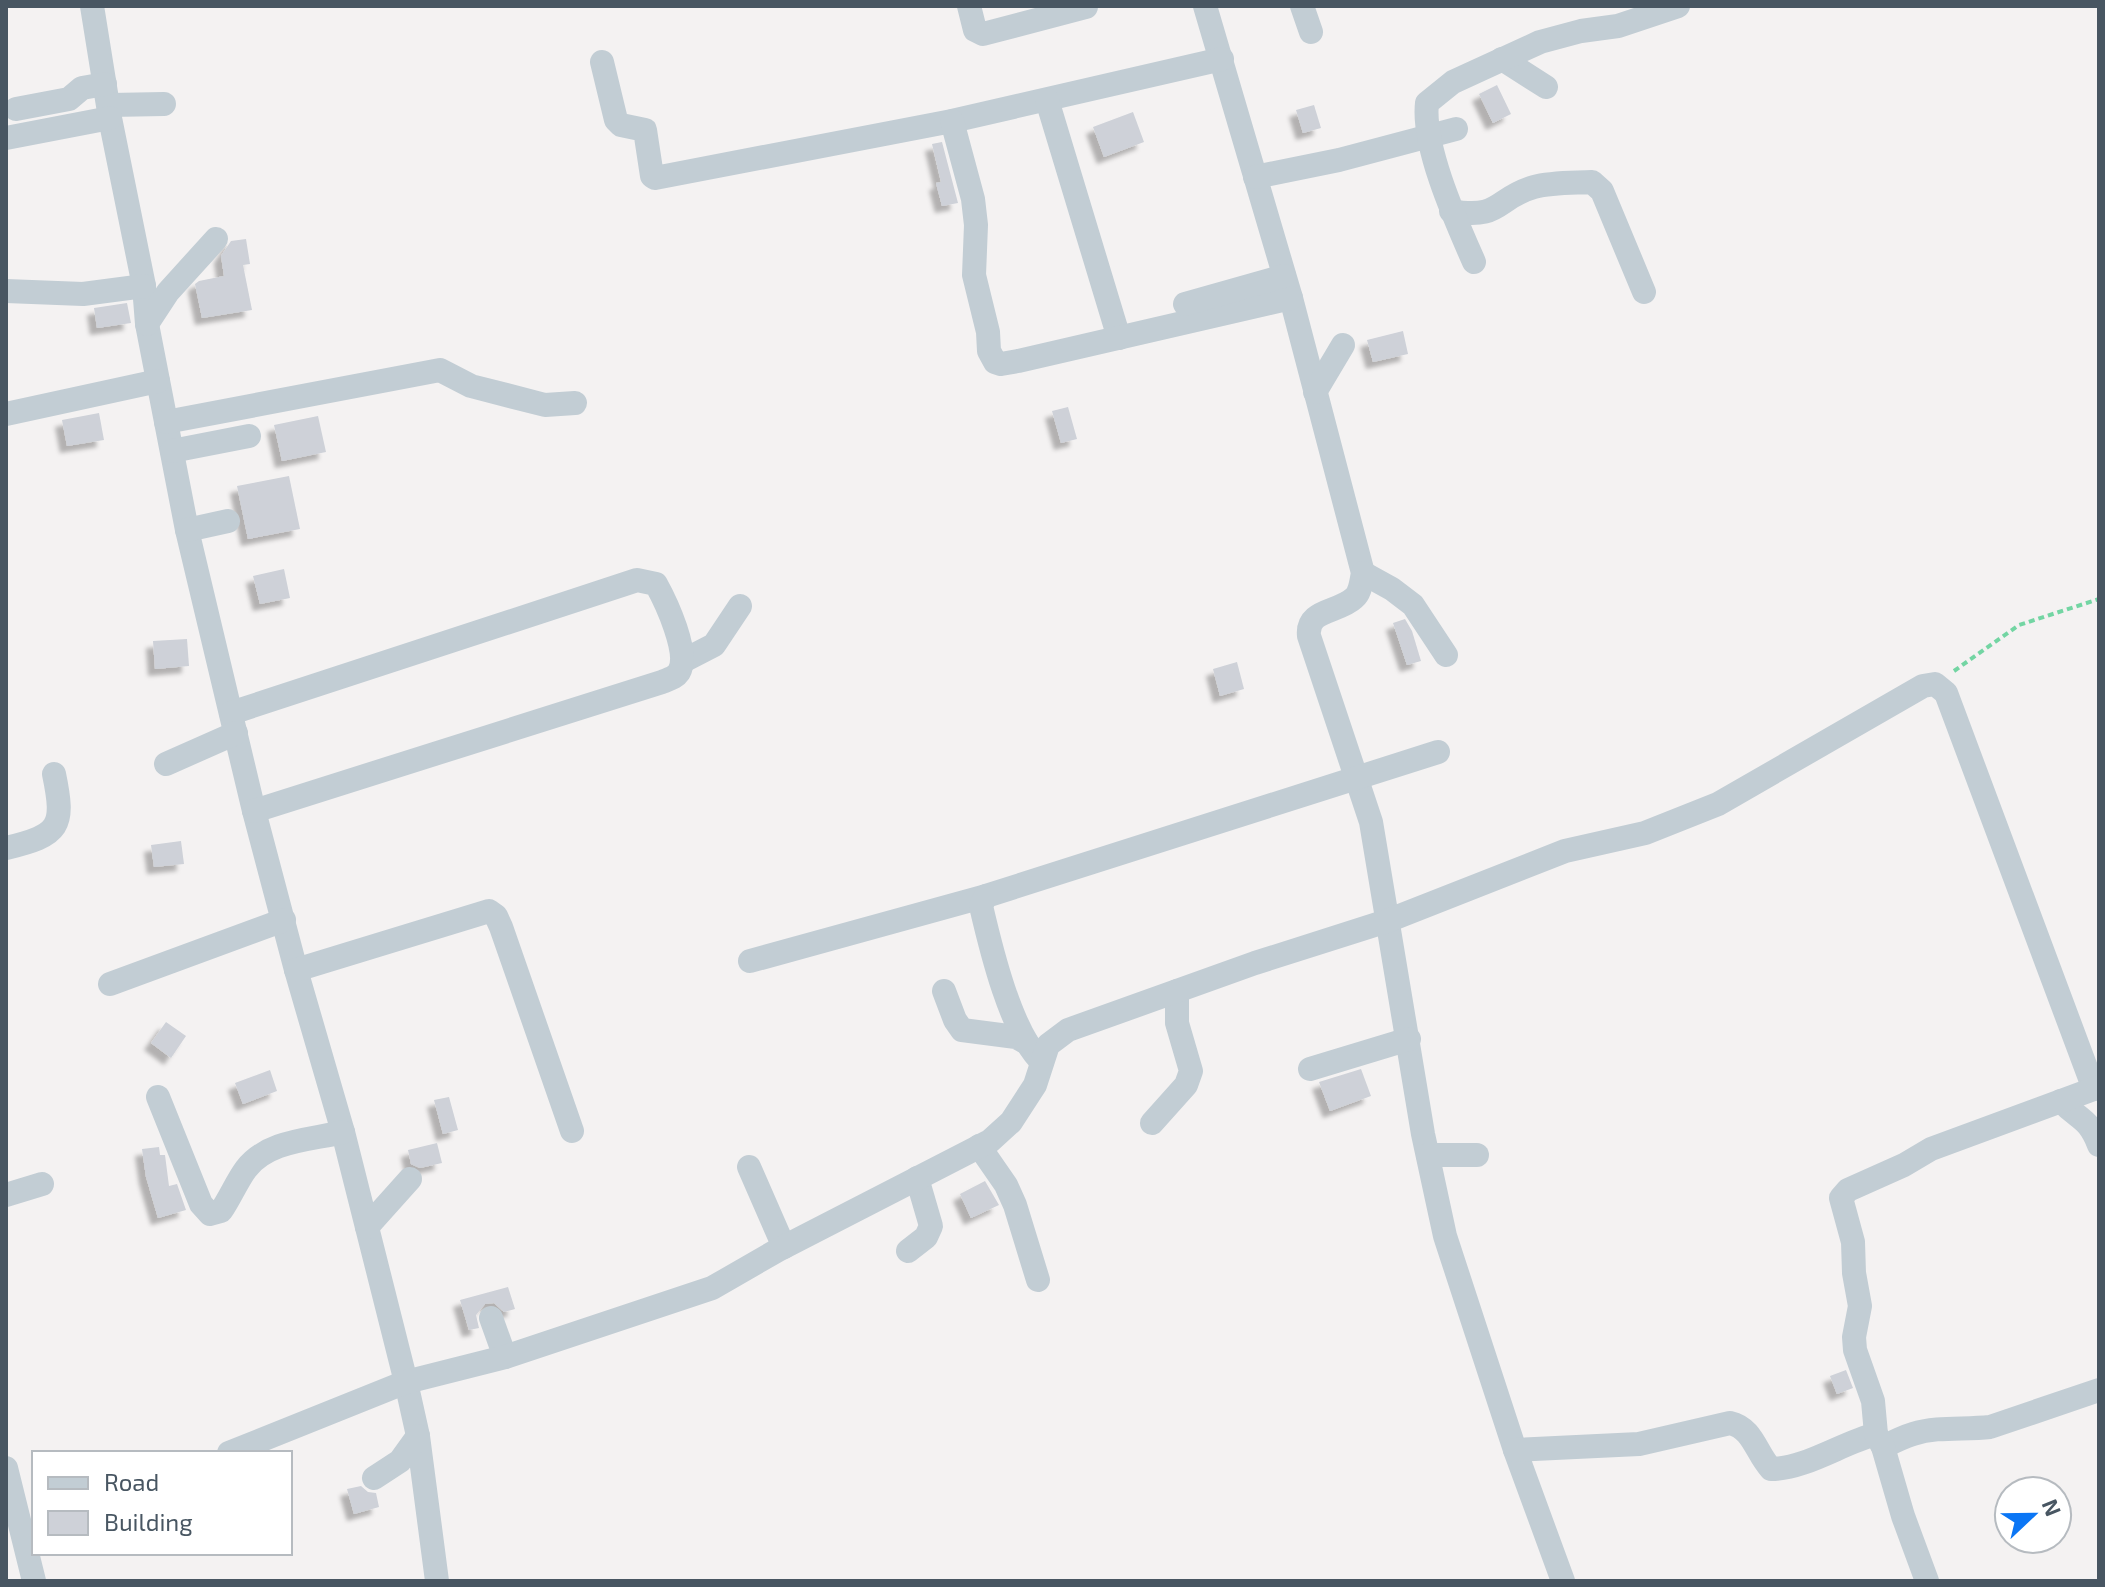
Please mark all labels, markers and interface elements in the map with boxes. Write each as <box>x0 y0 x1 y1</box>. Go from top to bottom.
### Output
legend <box>32 1451 292 1555</box>
text: Road <box>104 1467 159 1496</box>
north arrow <box>1993 1475 2073 1555</box>
text: N <box>2037 1495 2068 1519</box>
text: Building <box>104 1507 193 1536</box>

